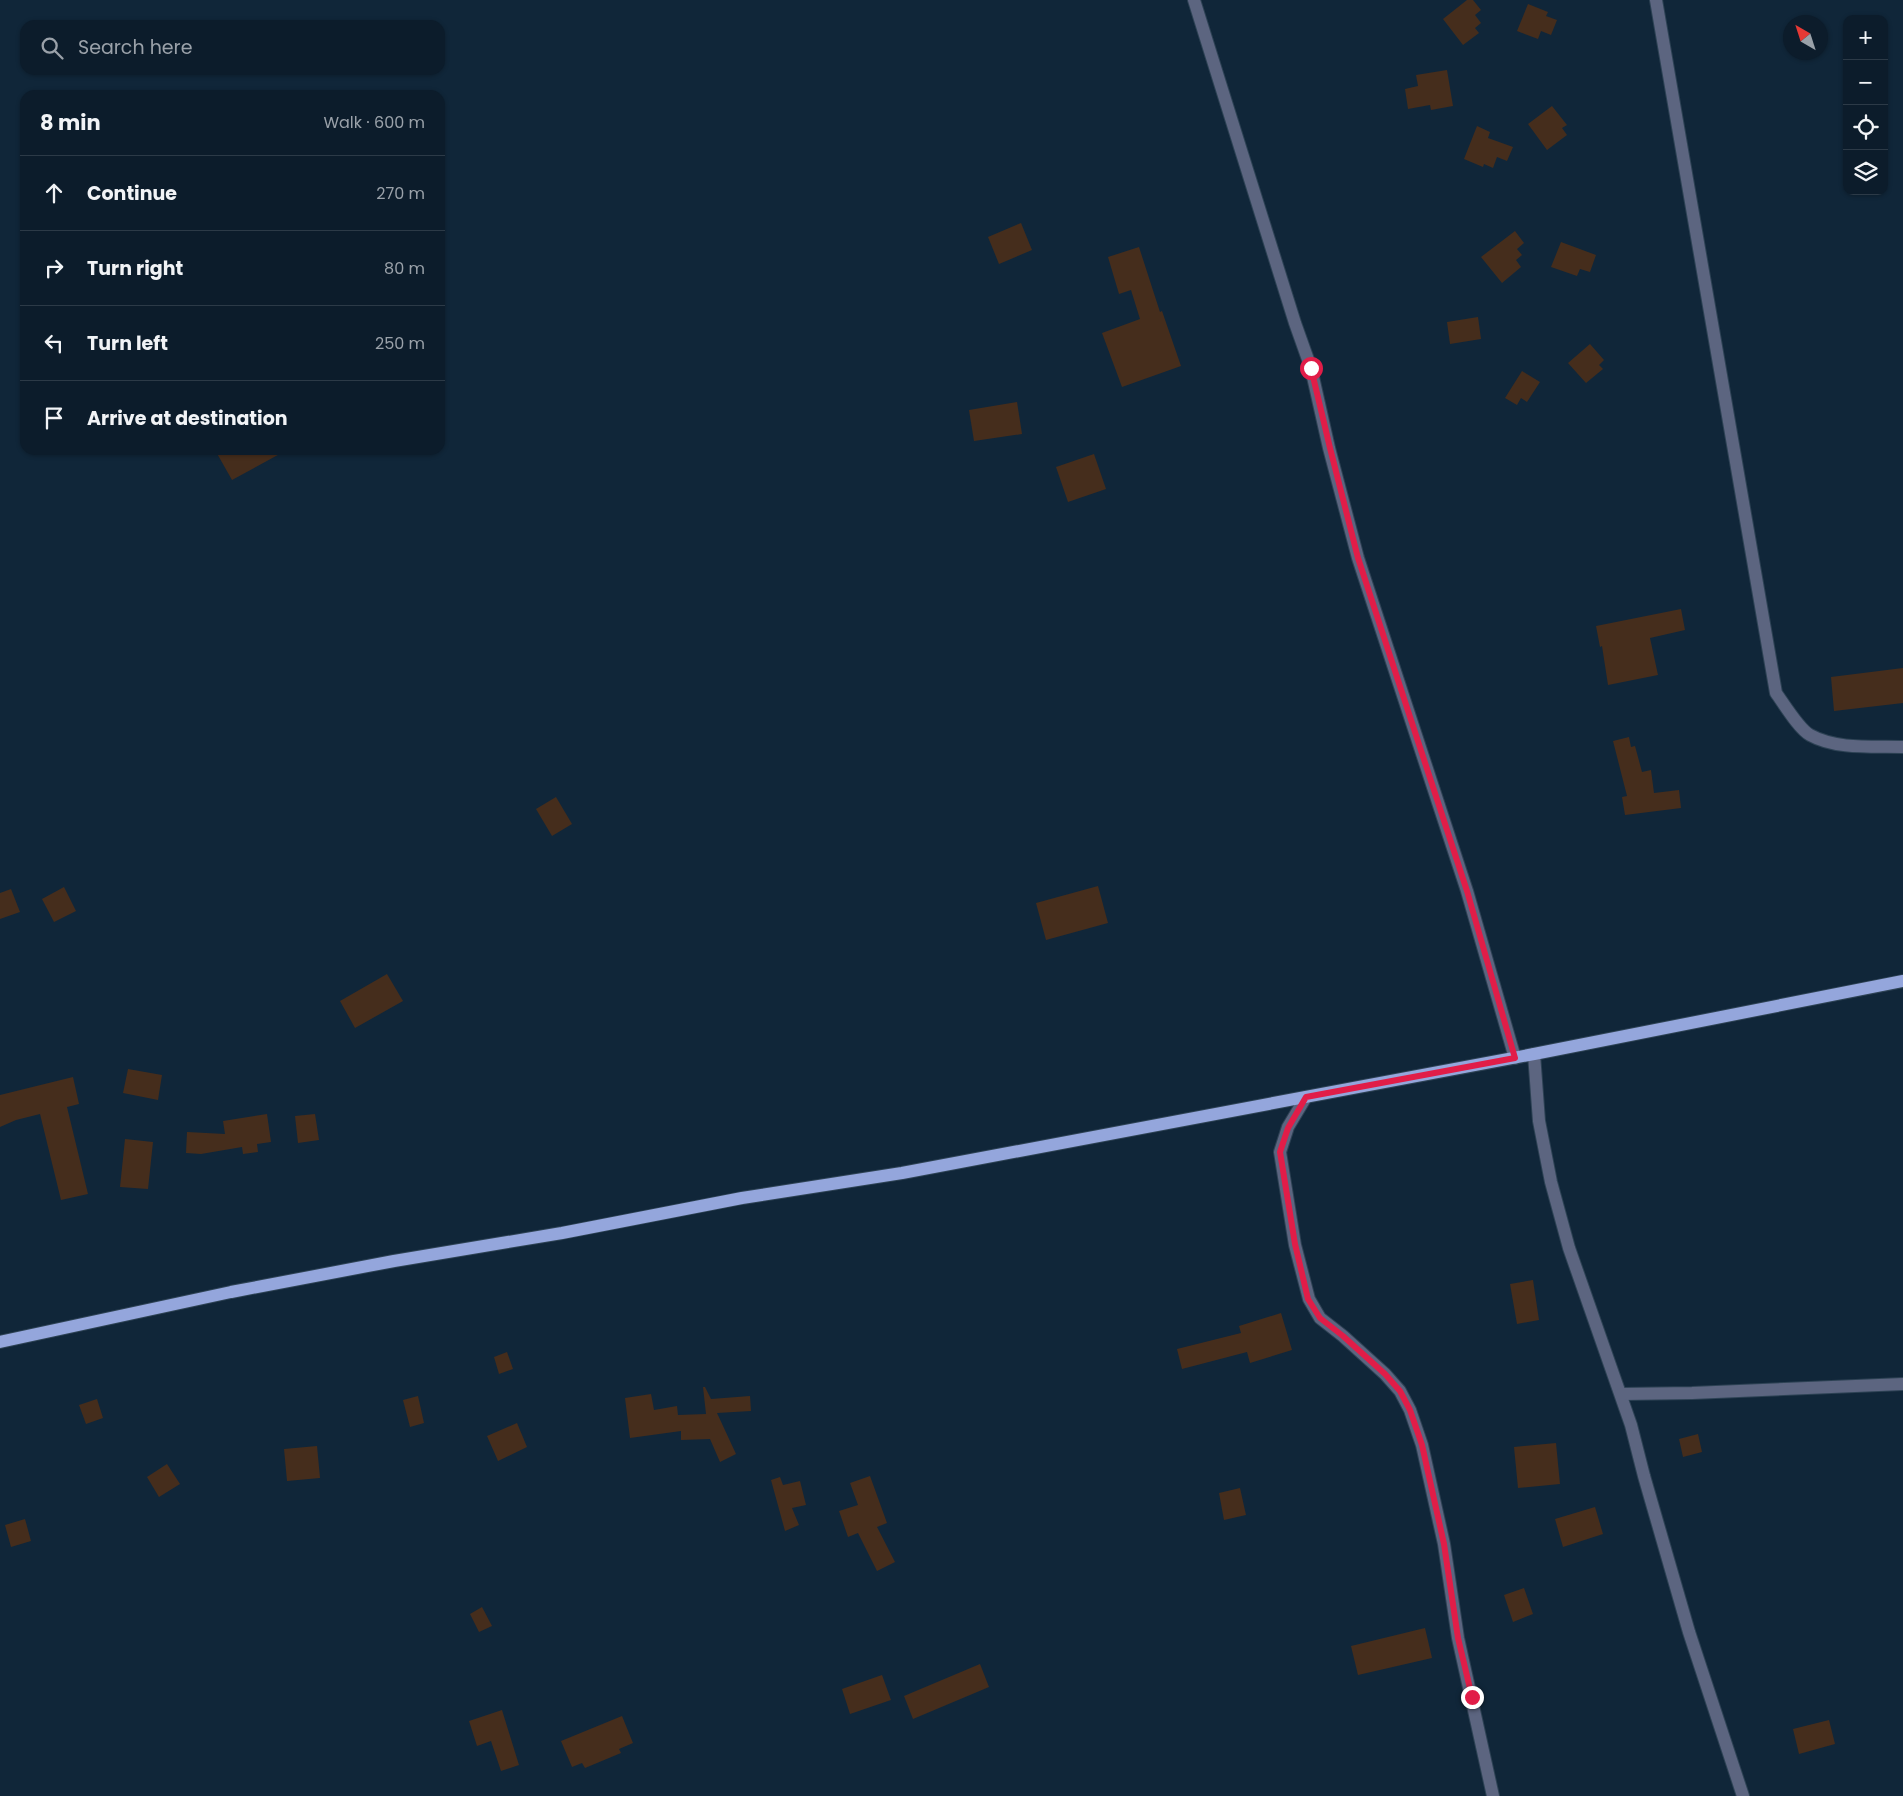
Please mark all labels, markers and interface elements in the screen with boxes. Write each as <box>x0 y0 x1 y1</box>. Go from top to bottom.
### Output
north arrow <box>1783 15 1828 60</box>
map controls <box>1843 15 1888 195</box>
button: + <box>1843 15 1888 60</box>
search box <box>20 20 445 75</box>
icon: search <box>38 34 66 62</box>
text: Search here <box>78 34 192 61</box>
button: − <box>1843 60 1888 105</box>
button: locate <box>1843 105 1888 150</box>
text: 8 min <box>40 108 101 137</box>
text: Walk · 600 m <box>323 111 425 134</box>
button: layers <box>1843 150 1888 195</box>
icon: ahead <box>40 179 68 207</box>
text: Continue <box>87 180 177 207</box>
text: 270 m <box>376 182 425 205</box>
icon: right <box>40 254 68 282</box>
text: Turn right <box>87 255 183 282</box>
text: 80 m <box>384 257 425 280</box>
icon: left <box>40 329 68 357</box>
text: Turn left <box>87 330 168 357</box>
text: 250 m <box>375 332 425 355</box>
route start <box>1300 357 1323 380</box>
icon: arrive <box>40 404 68 432</box>
text: Arrive at destination <box>87 405 288 432</box>
route end <box>1461 1686 1484 1709</box>

